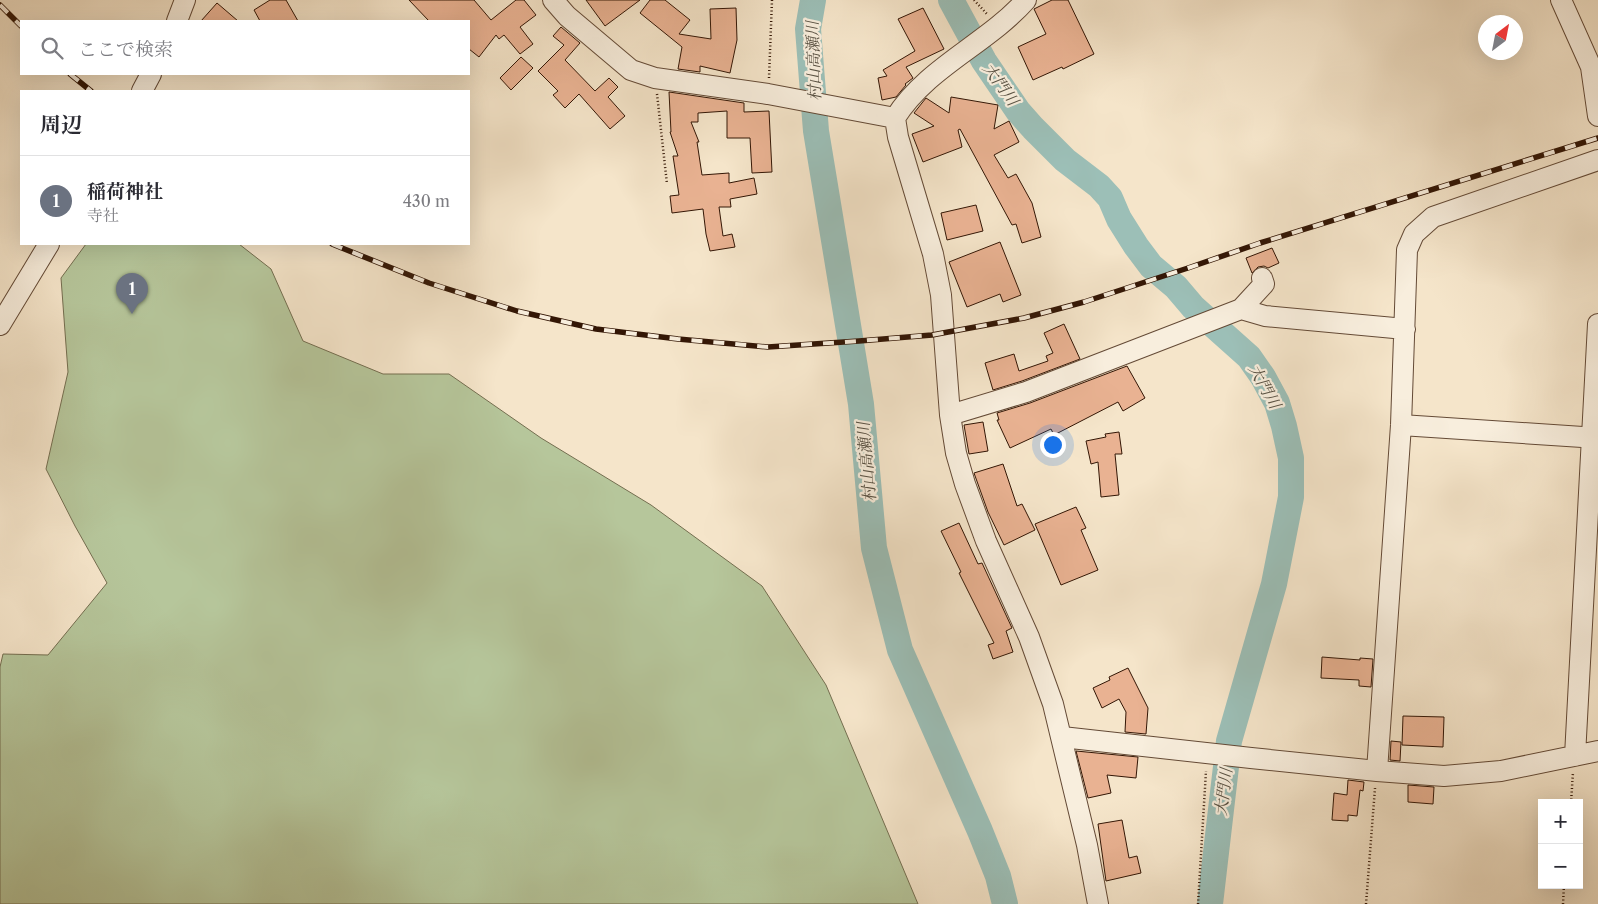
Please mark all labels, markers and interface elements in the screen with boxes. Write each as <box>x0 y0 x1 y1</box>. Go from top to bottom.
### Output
north arrow <box>1478 15 1523 60</box>
water label: 村山高瀬川 <box>802 19 824 101</box>
search box <box>20 20 470 75</box>
icon: search <box>38 34 66 62</box>
text: ここで検索 <box>78 38 173 61</box>
water label: 大門川 <box>979 59 1024 111</box>
text: 周辺 <box>40 112 82 137</box>
text: 稲荷神社 <box>87 180 163 203</box>
text: 1 <box>52 191 60 211</box>
text: 430 m <box>403 191 450 211</box>
text: 寺社 <box>87 205 119 225</box>
pin: 1 <box>116 273 148 314</box>
water label: 大門川 <box>1245 360 1286 414</box>
water label: 村山高瀬川 <box>852 419 879 503</box>
your location <box>1040 432 1066 458</box>
water label: 大門川 <box>1210 765 1236 817</box>
map controls <box>1538 799 1583 889</box>
button: + <box>1538 799 1583 844</box>
button: − <box>1538 844 1583 889</box>

